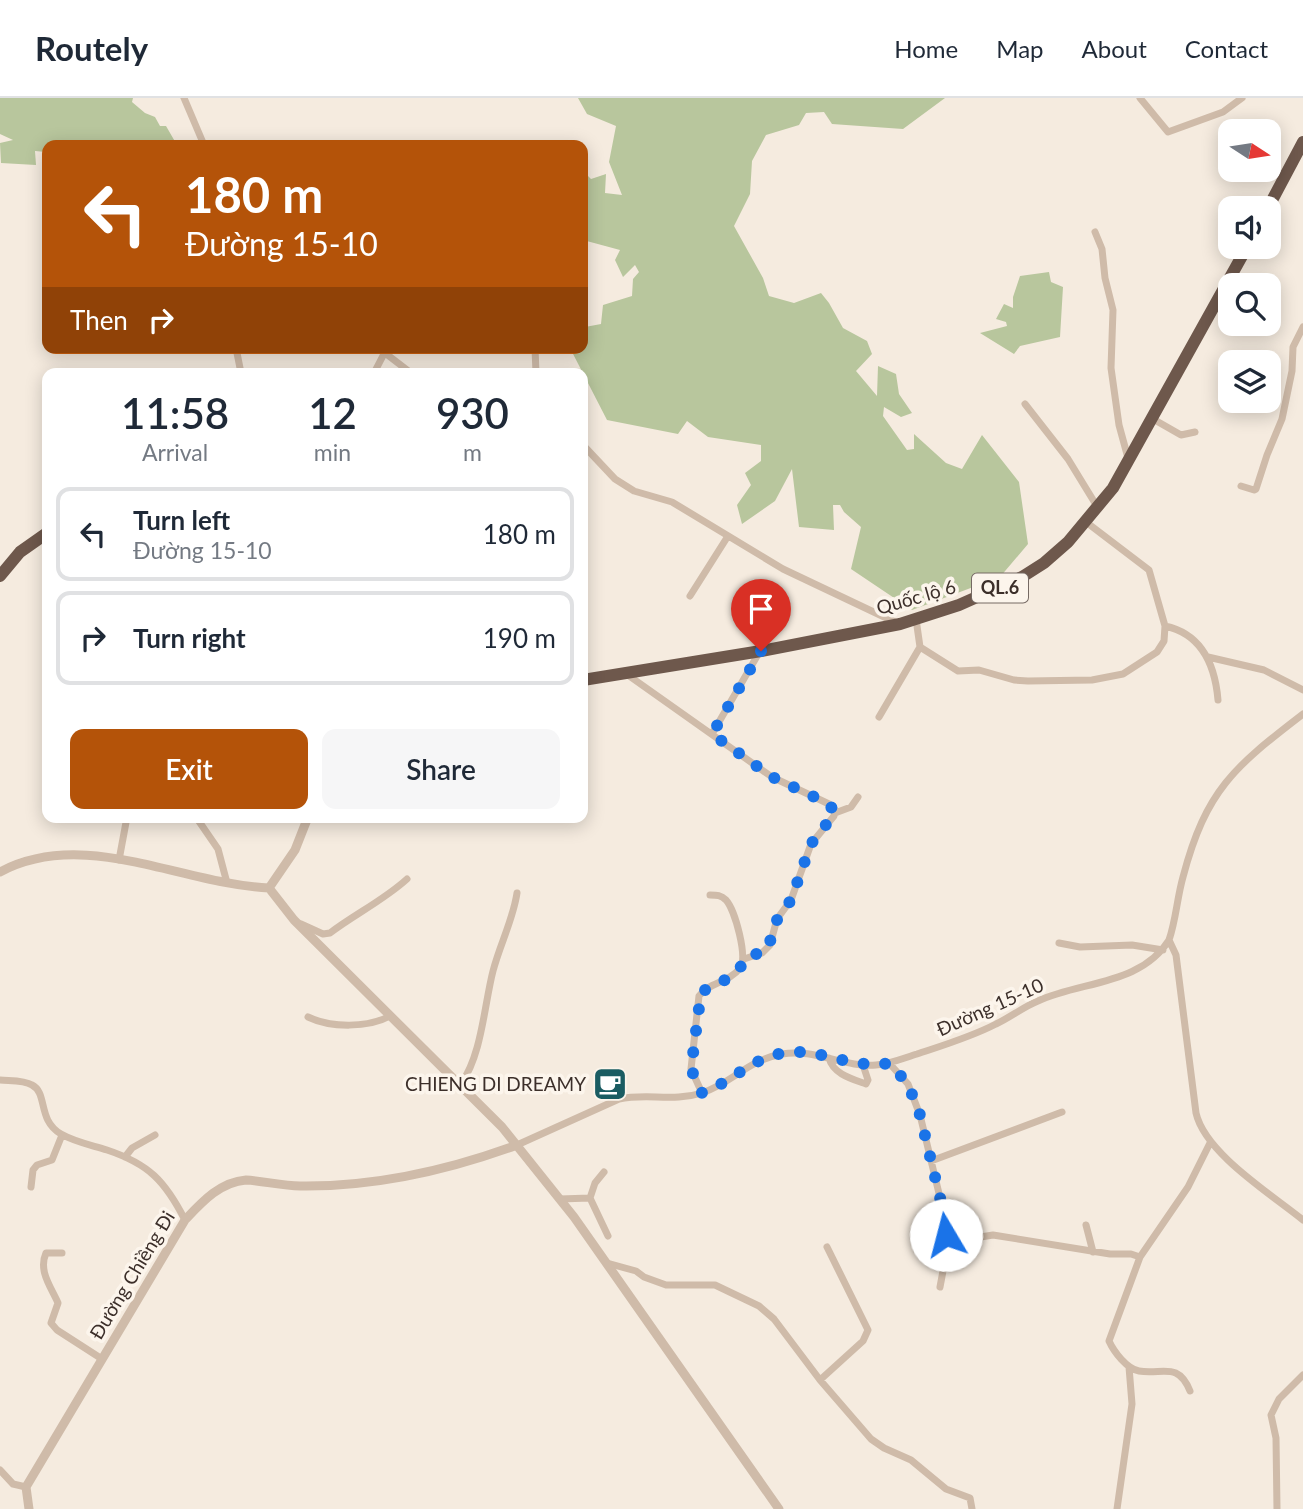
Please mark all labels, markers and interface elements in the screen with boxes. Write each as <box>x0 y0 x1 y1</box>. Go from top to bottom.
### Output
text: Routely <box>35 28 148 68</box>
text: Home <box>894 34 958 63</box>
text: Map <box>996 34 1044 63</box>
text: About <box>1082 34 1147 63</box>
text: Contact <box>1185 34 1268 63</box>
north arrow <box>1218 119 1281 182</box>
map controls <box>1218 119 1281 413</box>
text: 180 m <box>185 165 323 223</box>
icon: left <box>70 168 161 259</box>
button: sound <box>1218 196 1281 259</box>
text: Đường 15-10 <box>185 224 378 263</box>
button: search <box>1218 273 1281 336</box>
icon: right <box>142 301 180 339</box>
text: Then <box>70 304 128 336</box>
button: layers <box>1218 350 1281 413</box>
text: 11:58 <box>121 388 229 438</box>
text: 12 <box>308 388 357 438</box>
text: 930 <box>436 388 509 438</box>
text: Arrival <box>142 438 208 466</box>
text: min <box>314 438 351 466</box>
text: m <box>463 438 482 466</box>
text: Turn left <box>133 504 230 536</box>
icon: left <box>74 515 112 553</box>
text: 180 m <box>483 518 556 550</box>
text: Đường 15-10 <box>133 536 272 564</box>
street label: Quốc lộ 6 <box>874 574 958 619</box>
road number: QL.6 <box>972 574 1028 602</box>
pin <box>731 579 791 651</box>
icon: arrive <box>742 590 780 628</box>
icon: right <box>74 619 112 657</box>
text: Turn right <box>133 622 246 654</box>
text: 190 m <box>483 622 556 654</box>
button: Exit <box>70 729 308 809</box>
button: Share <box>322 729 560 809</box>
street label: Đường 15-10 <box>933 973 1047 1040</box>
cafe icon: CHIENG DI DREAMY <box>591 1065 629 1103</box>
place label: CHIENG DI DREAMY <box>405 1072 586 1095</box>
position arrow <box>909 1198 983 1272</box>
street label: Đường Chiềng Đi <box>84 1206 179 1343</box>

